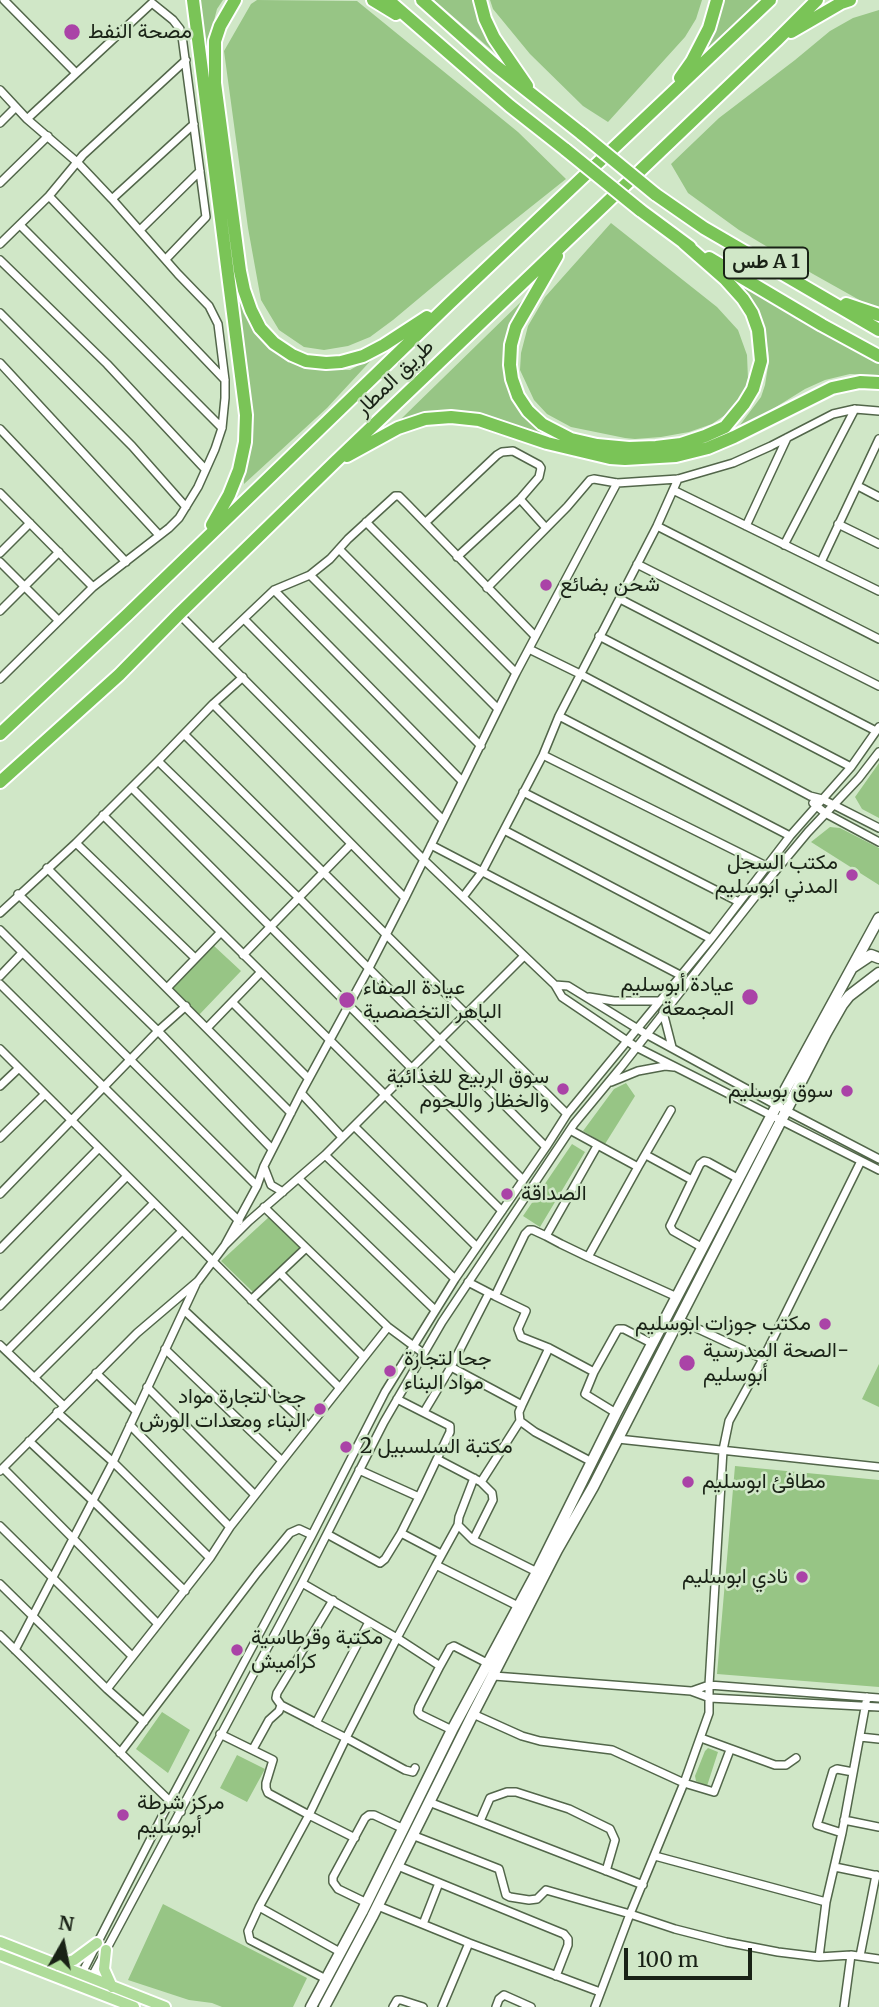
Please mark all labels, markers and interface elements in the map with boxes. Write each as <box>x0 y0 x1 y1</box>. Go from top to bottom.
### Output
place label: مصحة النفط <box>88 19 192 45</box>
marker: مصحة النفط <box>62 22 82 42</box>
road number: طس A 1 <box>724 247 808 278</box>
street label: طريق المطار <box>351 334 439 422</box>
place label: شحن بضائع <box>560 572 660 598</box>
marker: شحن بضائع <box>538 577 554 593</box>
place label: مكتب السجل المدني ابوسليم <box>715 850 838 900</box>
marker: مكتب السجل المدني ابوسليم <box>844 867 860 883</box>
place label: عيادة أبوسليم المجمعة <box>621 972 734 1022</box>
place label: عيادة الصفاء الباهر التخصصية <box>363 975 502 1025</box>
marker: عيادة أبوسليم المجمعة <box>740 987 760 1007</box>
marker: عيادة الصفاء الباهر التخصصية <box>337 990 357 1010</box>
place label: سوق الربيع للغذائية والخظار واللحوم <box>387 1064 549 1114</box>
place label: سوق بوسليم <box>728 1078 833 1104</box>
marker: سوق الربيع للغذائية والخظار واللحوم <box>555 1081 571 1097</box>
marker: سوق بوسليم <box>839 1083 855 1099</box>
place label: الصداقة <box>521 1181 587 1207</box>
marker: الصداقة <box>499 1186 515 1202</box>
place label: مكتب جوزات ابوسليم <box>635 1311 811 1337</box>
marker: مكتب جوزات ابوسليم <box>817 1316 833 1332</box>
place label: الصحة المدرسية- أبوسليم <box>703 1338 849 1388</box>
place label: جحا لتجارة مواد البناء <box>404 1346 492 1396</box>
marker: الصحة المدرسية- أبوسليم <box>677 1353 697 1373</box>
marker: جحا لتجارة مواد البناء <box>382 1363 398 1379</box>
place label: جحا لتجارة مواد البناء ومعدات الورش <box>139 1384 306 1434</box>
marker: جحا لتجارة مواد البناء ومعدات الورش <box>312 1401 328 1417</box>
place label: مكتبة السلسبيل 2 <box>360 1434 513 1460</box>
marker: مكتبة السلسبيل 2 <box>338 1439 354 1455</box>
place label: مطافئ ابوسليم <box>702 1469 826 1495</box>
marker: مطافئ ابوسليم <box>680 1474 696 1490</box>
place label: نادي ابوسليم <box>682 1564 788 1590</box>
marker: نادي ابوسليم <box>794 1569 810 1585</box>
place label: مكتبة وقرطاسية كراميش <box>251 1625 383 1675</box>
marker: مكتبة وقرطاسية كراميش <box>229 1642 245 1658</box>
place label: مركز شرطة أبوسليم <box>137 1790 224 1840</box>
marker: مركز شرطة أبوسليم <box>115 1807 131 1823</box>
north arrow <box>28 1909 98 1979</box>
text: N <box>57 1910 76 1936</box>
scale bar <box>627 1934 755 1978</box>
text: 100 m <box>637 1946 699 1973</box>

